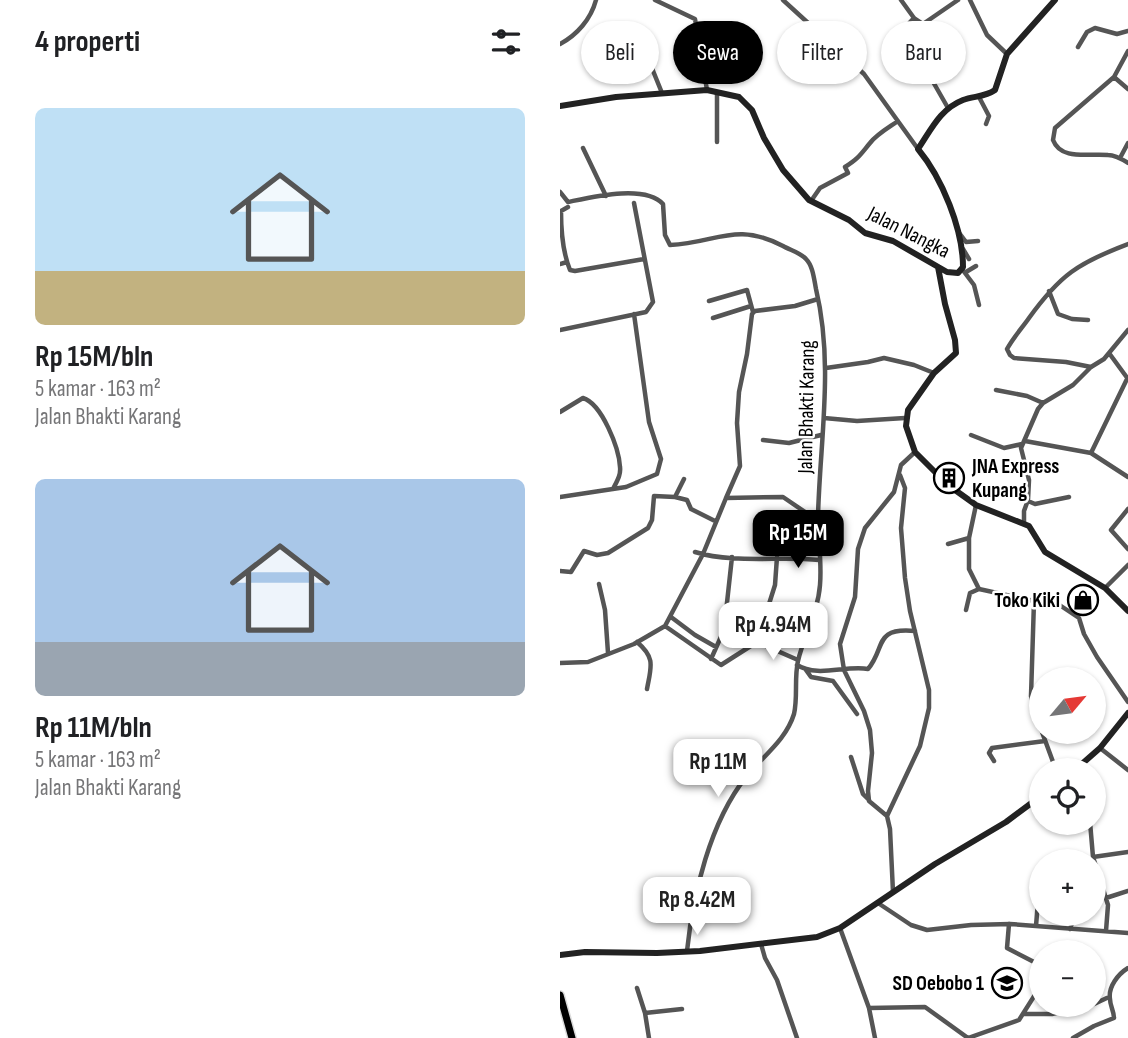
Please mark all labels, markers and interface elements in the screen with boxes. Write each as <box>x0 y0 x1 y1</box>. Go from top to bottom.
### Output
chip: Beli <box>581 21 659 84</box>
chip: Sewa <box>673 21 763 84</box>
chip: Filter <box>777 21 867 84</box>
chip: Baru <box>881 21 966 84</box>
icon: filters <box>487 23 525 61</box>
text: 4 properti <box>35 24 140 60</box>
icon: home <box>217 154 343 280</box>
street label: Jalan Nangka <box>863 201 954 264</box>
text: Rp 15M/bln <box>35 339 153 375</box>
street label: Jalan Bhakti Karang <box>793 340 820 475</box>
text: 5 kamar · 163 m² <box>35 375 161 403</box>
text: Jalan Bhakti Karang <box>35 403 181 431</box>
place label: JNA Express Kupang <box>971 454 1059 503</box>
building icon: JNA Express Kupang <box>932 461 966 495</box>
pin: Rp 15M <box>741 510 855 570</box>
text: Rp 15M <box>769 519 827 547</box>
icon: home <box>217 525 343 651</box>
shop icon: Toko Kiki <box>1066 583 1100 617</box>
place label: Toko Kiki <box>994 588 1060 613</box>
pin: Rp 4.94M <box>701 602 845 662</box>
text: Rp 4.94M <box>735 611 811 639</box>
north arrow <box>1029 667 1106 744</box>
map controls <box>1029 667 1106 1017</box>
text: Rp 11M/bln <box>35 710 152 746</box>
pin: Rp 11M <box>661 740 775 799</box>
text: 5 kamar · 163 m² <box>35 746 161 774</box>
text: Rp 11M <box>689 748 747 776</box>
button: locate <box>1029 758 1106 835</box>
text: Jalan Bhakti Karang <box>35 774 181 802</box>
button: + <box>1029 849 1106 926</box>
pin: Rp 8.42M <box>625 878 769 937</box>
text: Rp 8.42M <box>659 886 735 914</box>
button: − <box>1029 940 1106 1017</box>
school or university icon: SD Oebobo 1 <box>990 966 1024 1000</box>
place label: SD Oebobo 1 <box>892 971 984 996</box>

